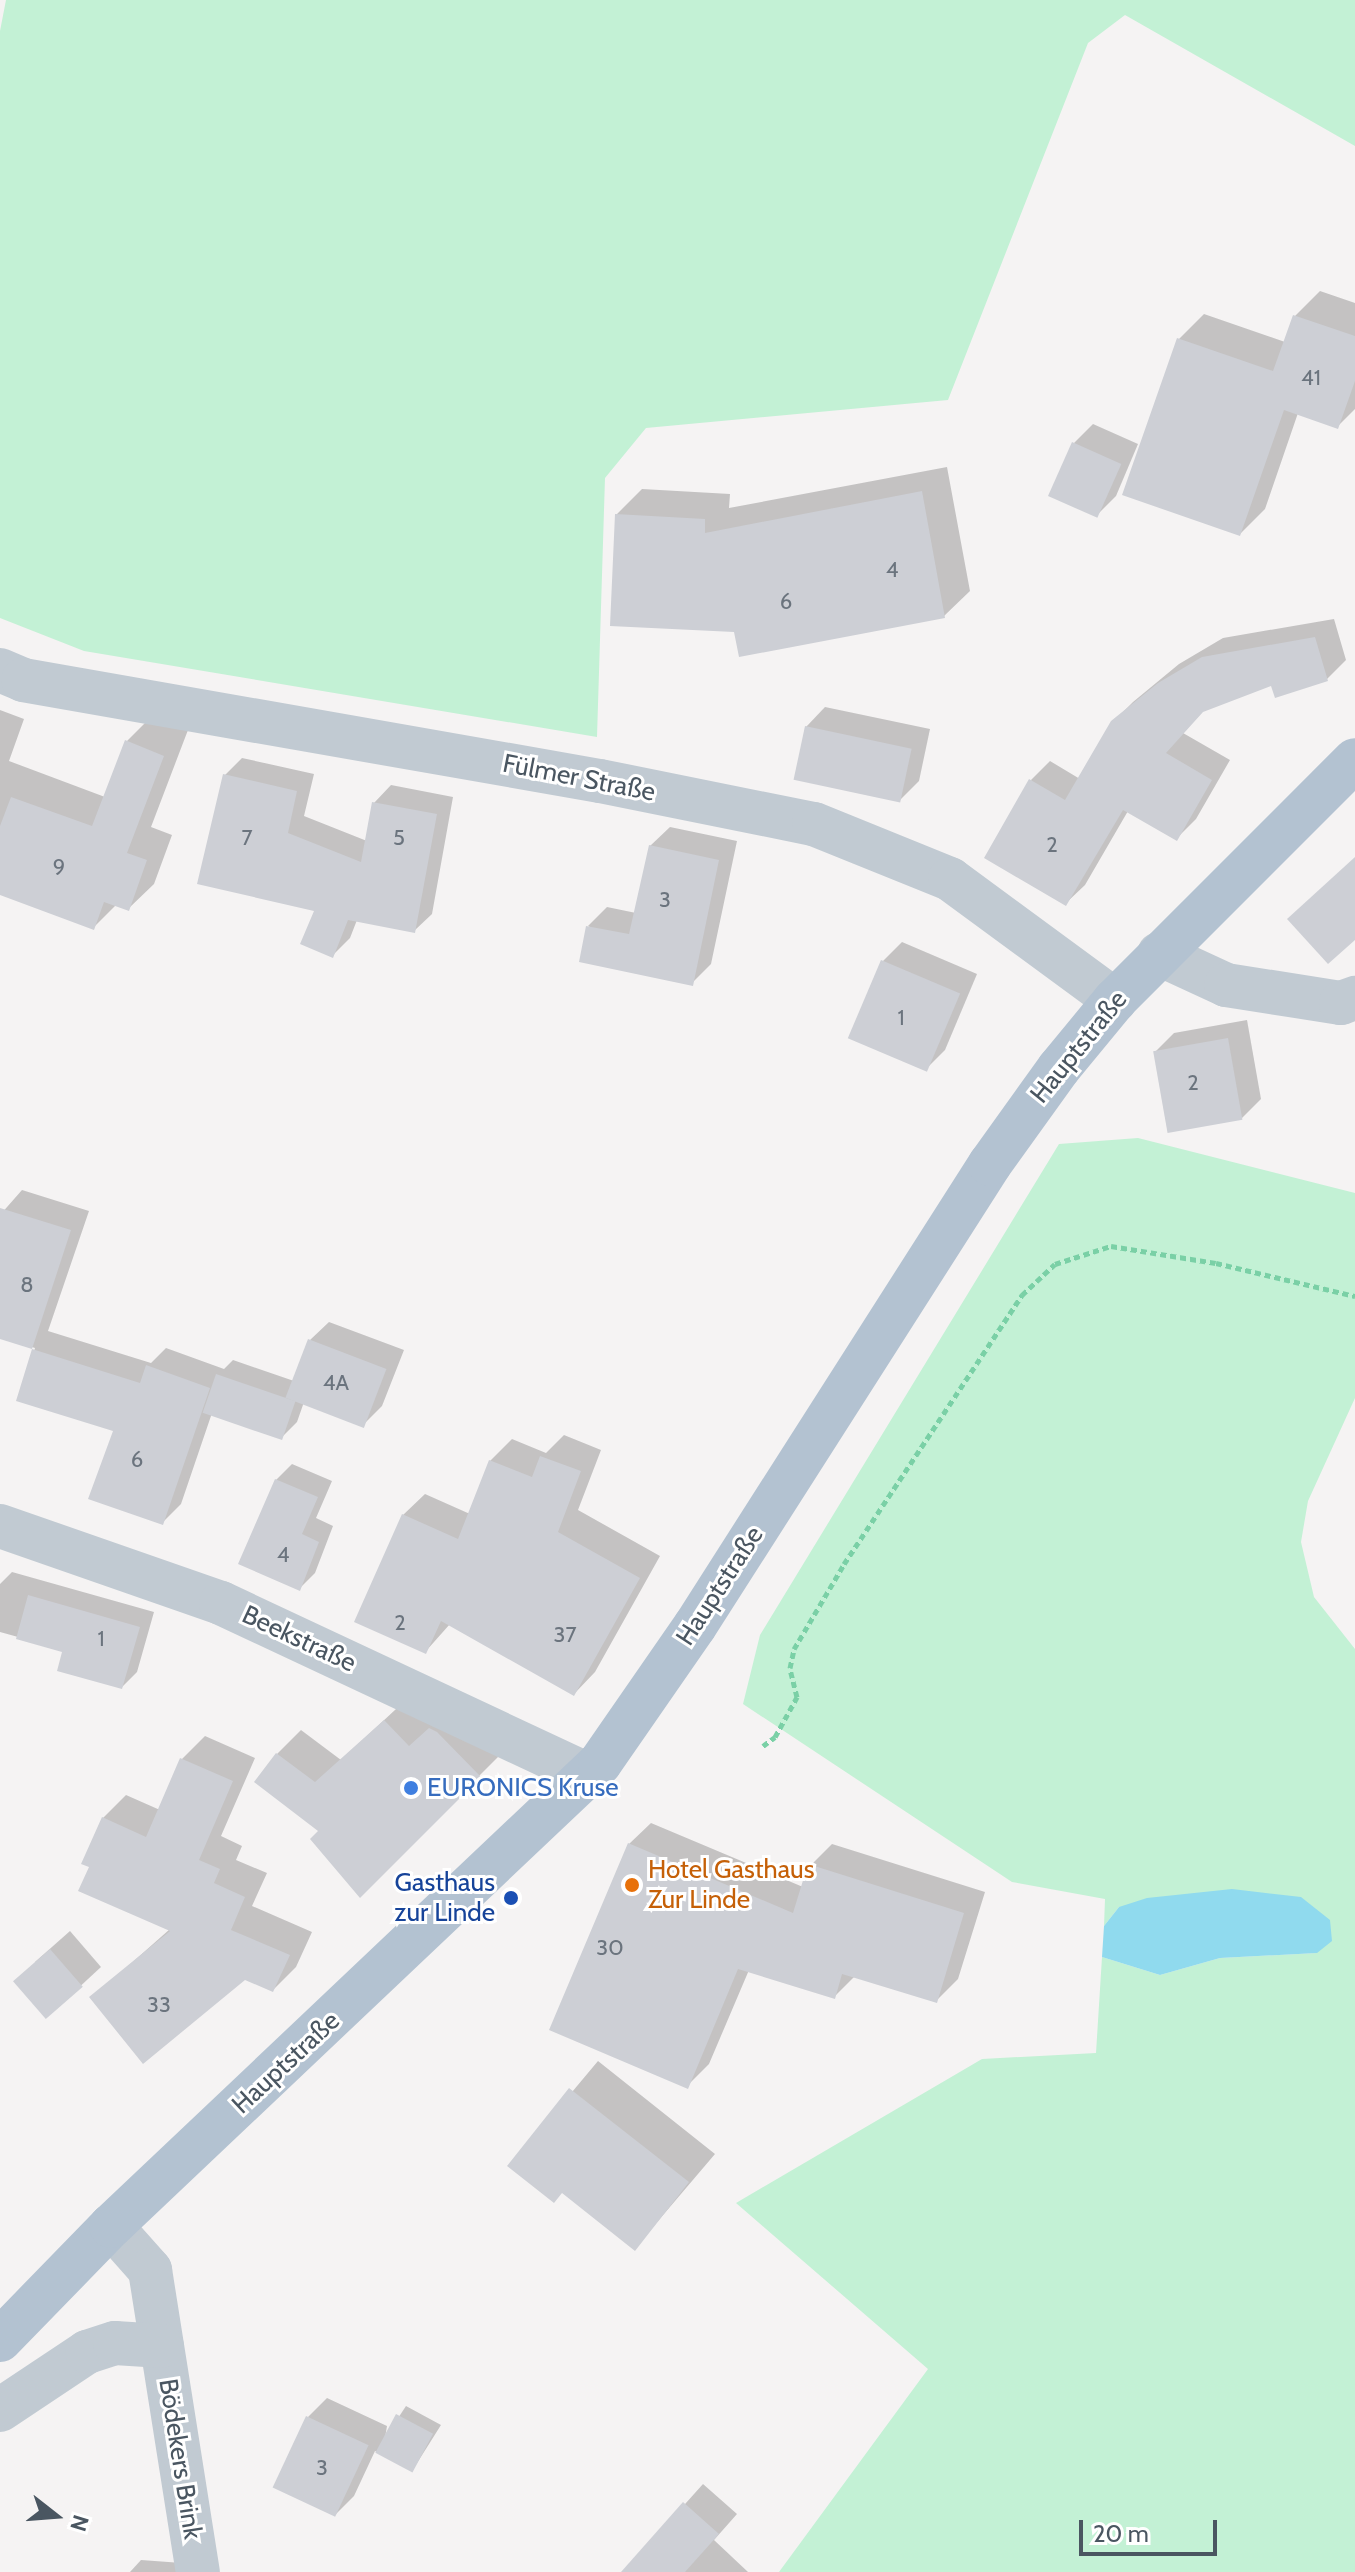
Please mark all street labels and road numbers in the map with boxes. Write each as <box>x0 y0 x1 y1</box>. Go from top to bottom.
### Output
street label: Fülmer Straße <box>500 748 658 808</box>
street label: Hauptstraße <box>1024 985 1134 1109</box>
street label: Hauptstraße <box>670 1521 770 1651</box>
street label: Beekstraße <box>237 1599 361 1679</box>
street label: Hauptstraße <box>226 2005 346 2121</box>
street label: Bödekers Brink <box>152 2377 208 2541</box>

